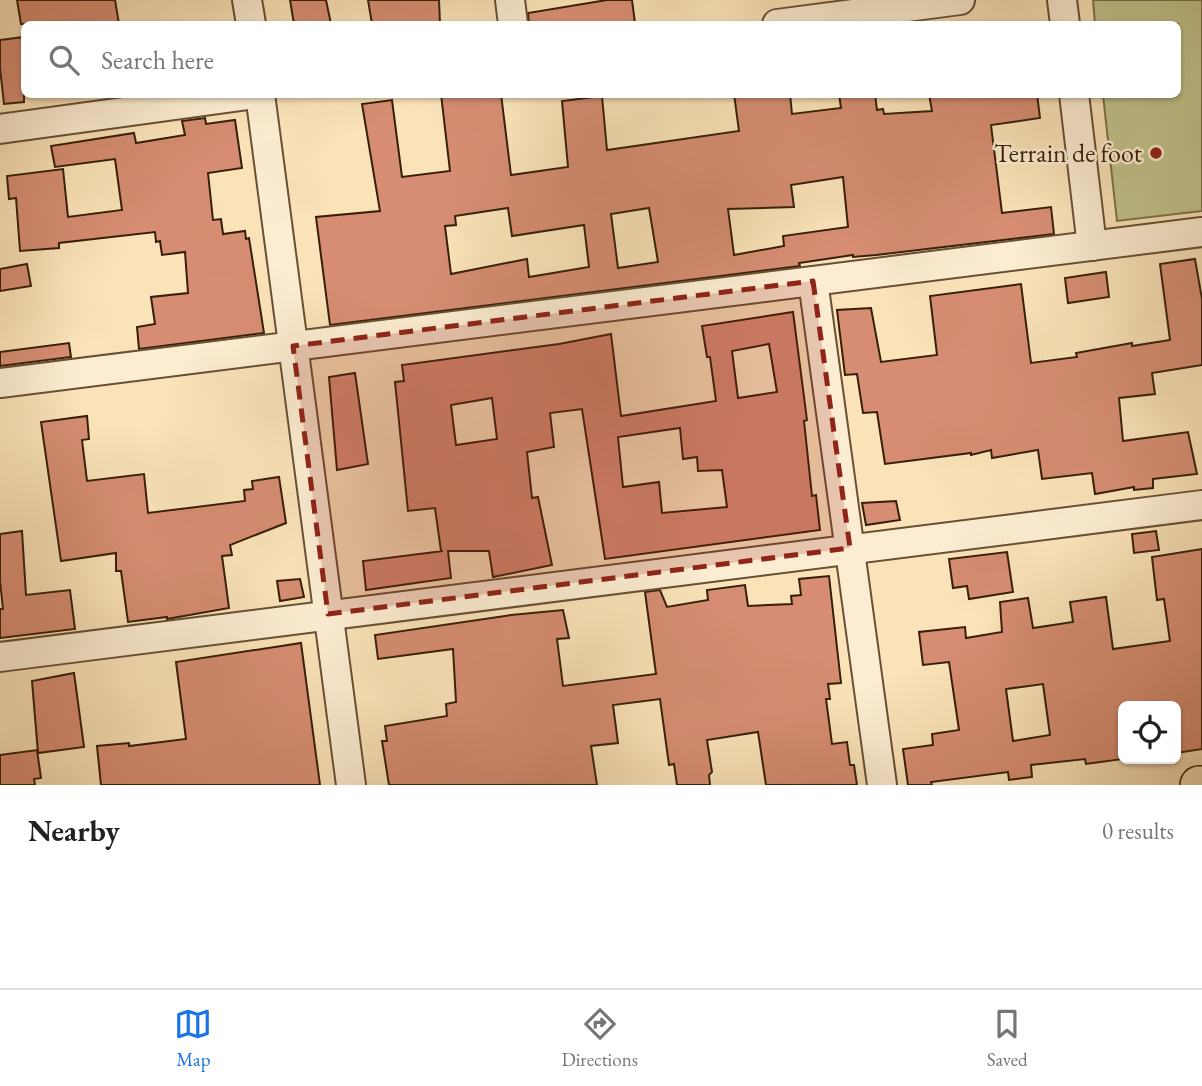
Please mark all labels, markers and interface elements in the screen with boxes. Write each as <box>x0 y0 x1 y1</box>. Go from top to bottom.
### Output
search box <box>21 21 1181 98</box>
icon: search <box>45 41 83 79</box>
text: Search here <box>101 43 214 77</box>
place label: Terrain de foot <box>994 136 1142 170</box>
marker: Terrain de foot <box>1148 145 1164 161</box>
map controls <box>1118 701 1181 764</box>
button: locate <box>1118 701 1181 764</box>
text: Nearby <box>28 811 120 850</box>
text: 0 results <box>1102 816 1174 846</box>
tab: Map <box>174 1005 212 1072</box>
tab: Directions <box>561 1005 638 1072</box>
tab: Saved <box>987 1005 1028 1072</box>

